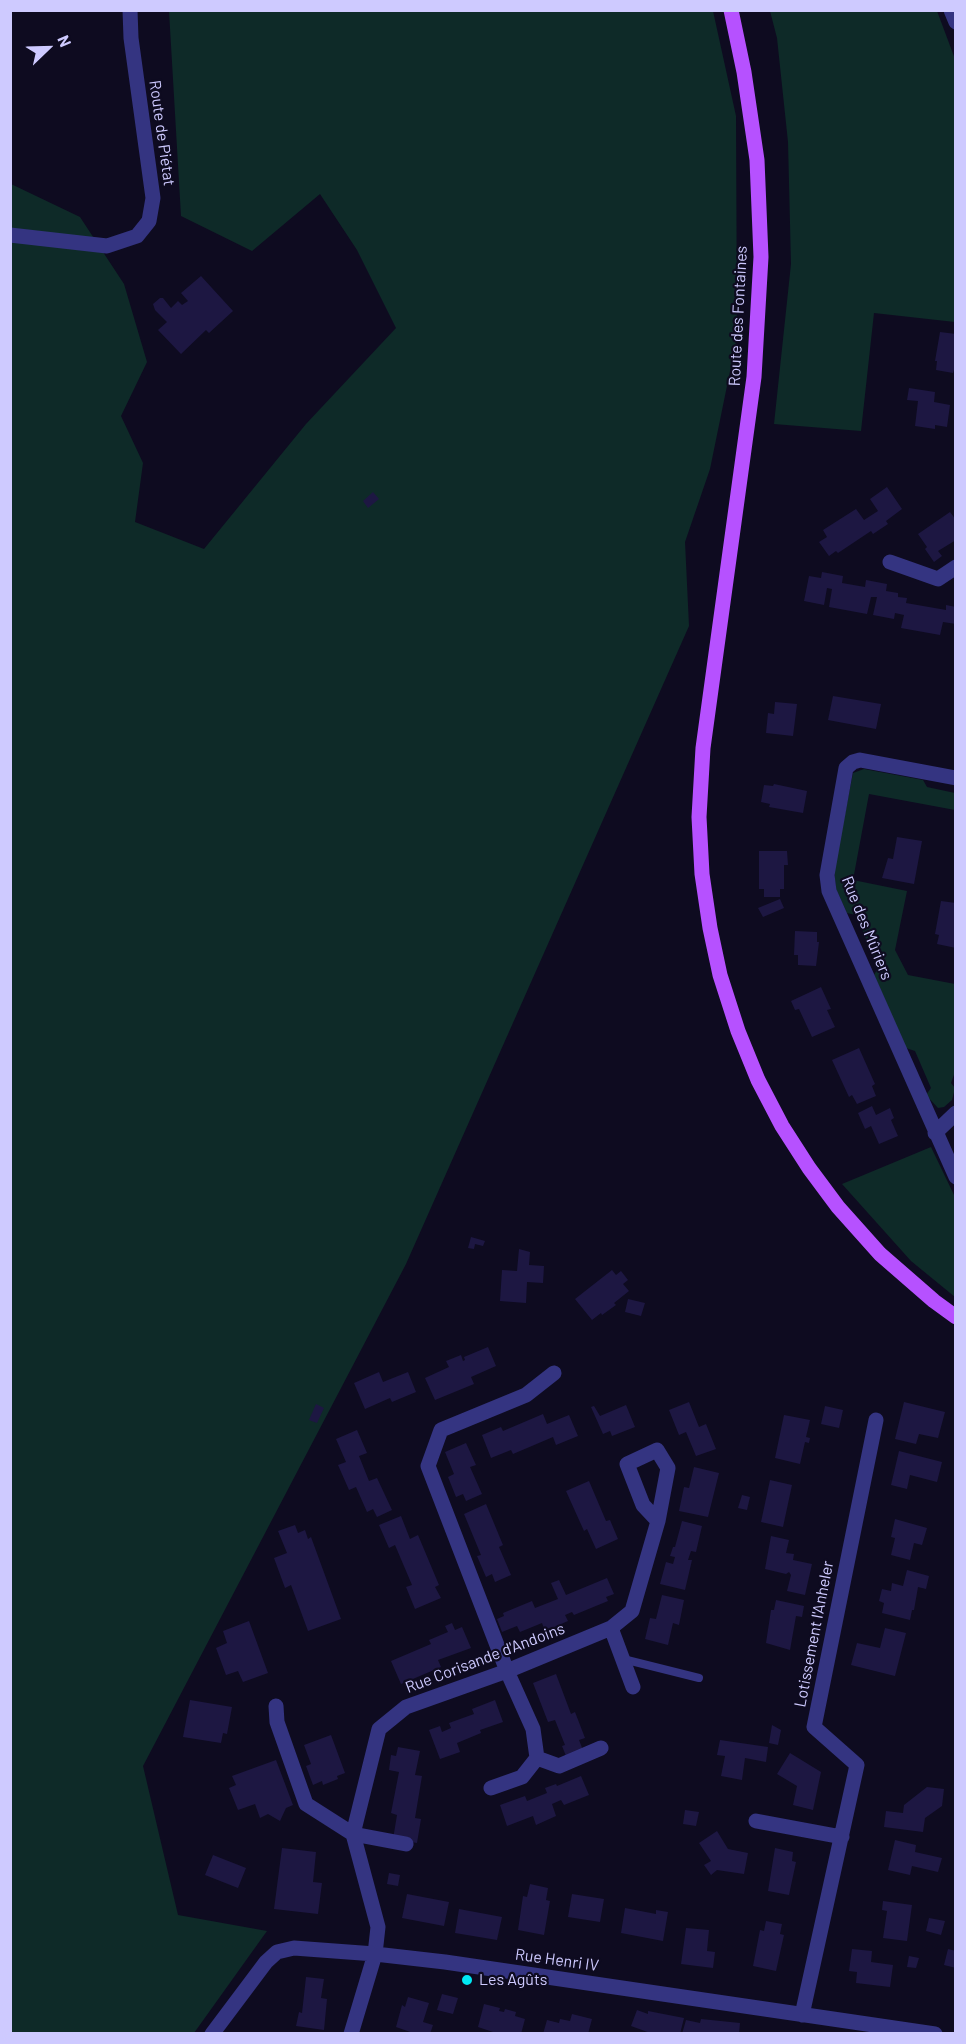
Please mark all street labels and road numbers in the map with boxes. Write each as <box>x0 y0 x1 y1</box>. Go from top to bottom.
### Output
street label: Route de Piétat <box>145 79 179 187</box>
street label: Route des Fontaines <box>725 245 751 387</box>
street label: Rue des Mûriers <box>837 873 897 983</box>
street label: Lotissement l'Anheler <box>790 1559 838 1709</box>
street label: Rue Corisande d'Andoins <box>403 1619 567 1697</box>
street label: Rue Henri IV <box>514 1945 600 1975</box>

